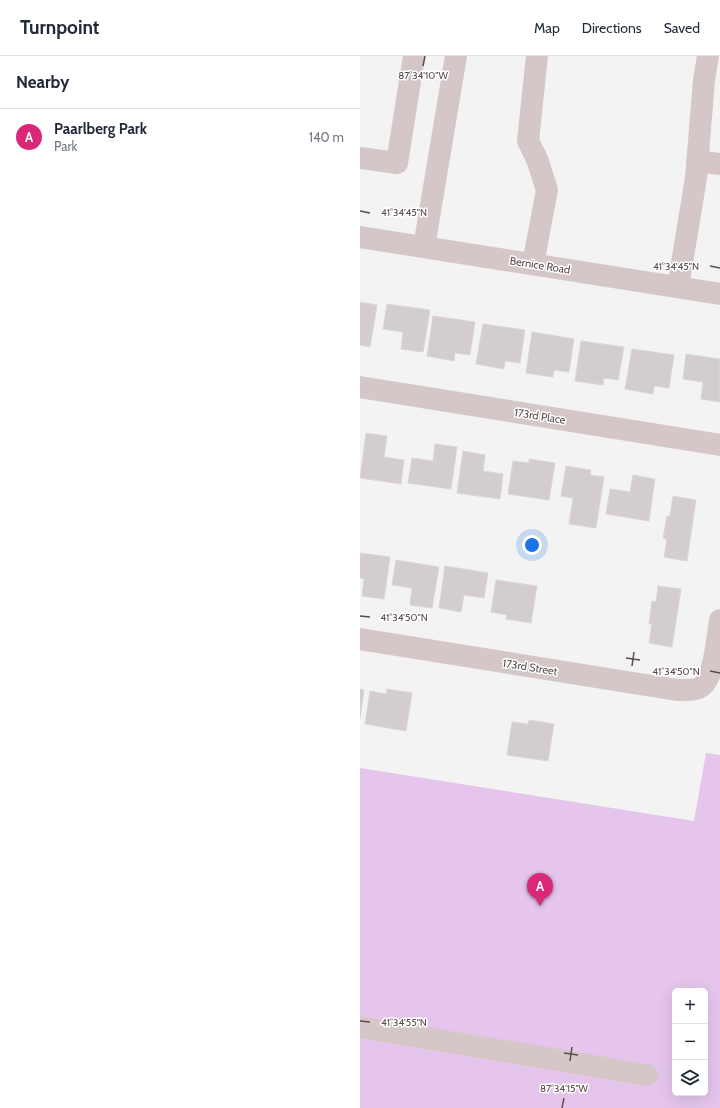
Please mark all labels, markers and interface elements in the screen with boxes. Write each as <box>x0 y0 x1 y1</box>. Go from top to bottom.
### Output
text: Turnpoint <box>20 16 99 39</box>
text: Map <box>534 19 560 37</box>
text: Directions <box>582 19 642 37</box>
text: Saved <box>664 19 700 37</box>
text: 87°34'10"W <box>398 69 448 82</box>
text: Nearby <box>16 72 69 92</box>
text: Paarlberg Park <box>54 120 147 138</box>
text: A <box>25 129 33 145</box>
text: 140 m <box>309 129 344 145</box>
text: Park <box>54 138 77 154</box>
text: 41°34'45"N <box>381 206 427 219</box>
street label: Bernice Road <box>509 253 571 277</box>
text: 41°34'45"N <box>653 260 699 273</box>
street label: 173rd Place <box>513 405 567 427</box>
your location <box>522 535 542 555</box>
text: 41°34'50"N <box>380 611 428 624</box>
street label: 173rd Street <box>502 656 559 678</box>
text: 41°34'50"N <box>652 665 700 678</box>
pin: A <box>527 873 553 906</box>
map controls <box>672 988 708 1096</box>
button: + <box>672 988 708 1024</box>
text: 41°34'55"N <box>381 1016 427 1029</box>
button: − <box>672 1024 708 1060</box>
button: layers <box>672 1060 708 1096</box>
text: 87°34'15"W <box>540 1082 589 1095</box>

